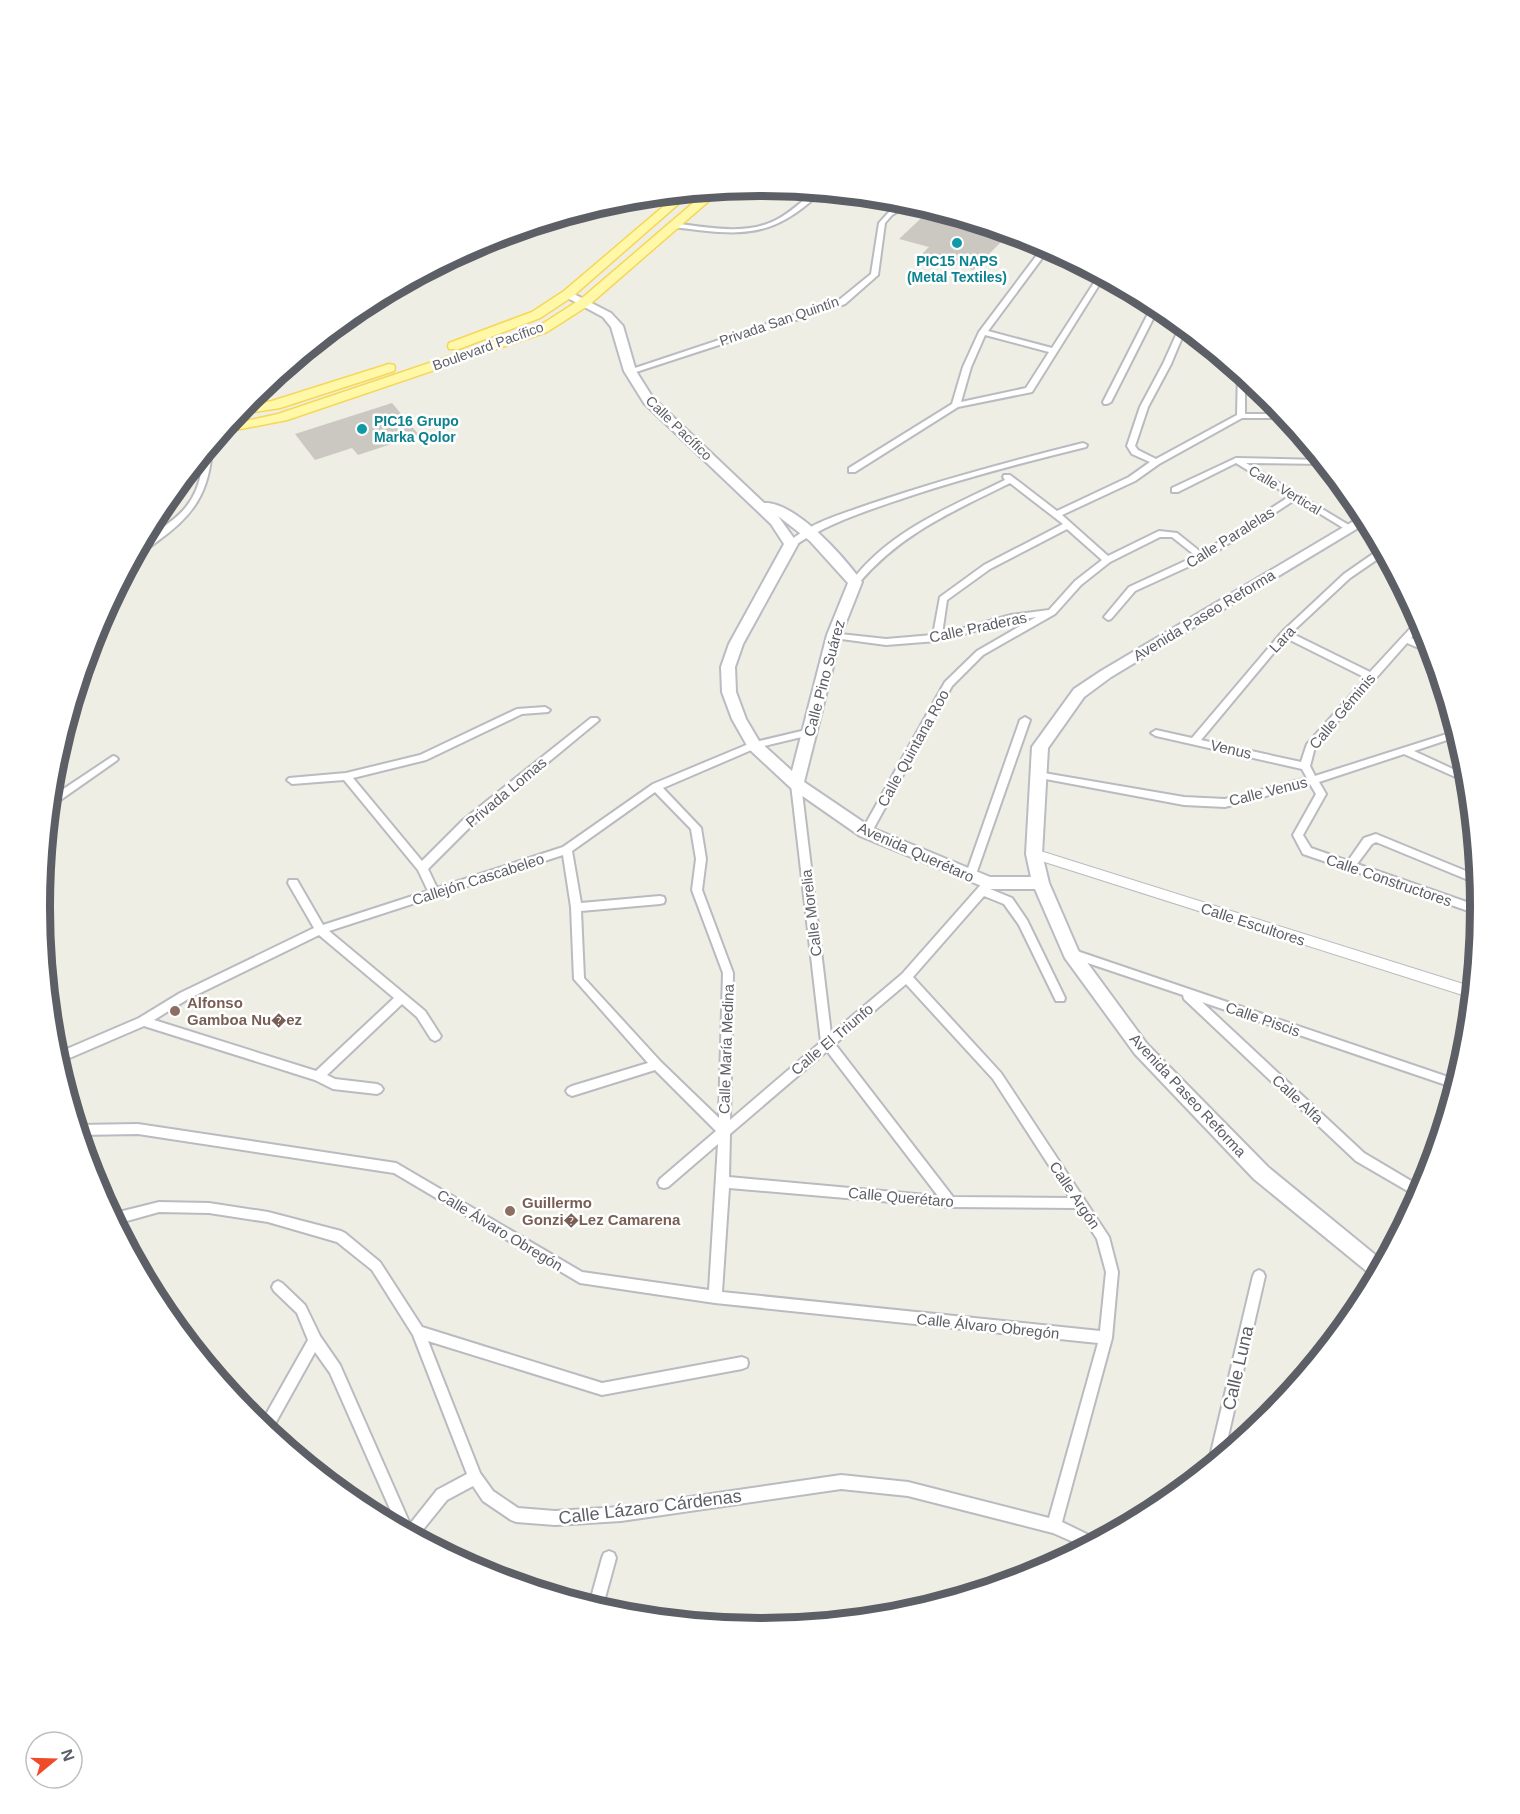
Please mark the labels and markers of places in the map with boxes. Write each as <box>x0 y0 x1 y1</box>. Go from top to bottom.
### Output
marker: PIC15 NAPS (Metal Textiles) <box>950 236 964 250</box>
place label: PIC15 NAPS (Metal Textiles) <box>907 253 1007 285</box>
place label: PIC16 Grupo Marka Qolor <box>374 413 459 445</box>
marker: PIC16 Grupo Marka Qolor <box>355 422 369 436</box>
place label: Alfonso Gamboa Nu�ez <box>187 994 302 1028</box>
marker: Alfonso Gamboa Nu�ez <box>168 1004 182 1018</box>
place label: Guillermo Gonzi�Lez Camarena <box>522 1194 681 1228</box>
marker: Guillermo Gonzi�Lez Camarena <box>503 1204 517 1218</box>

